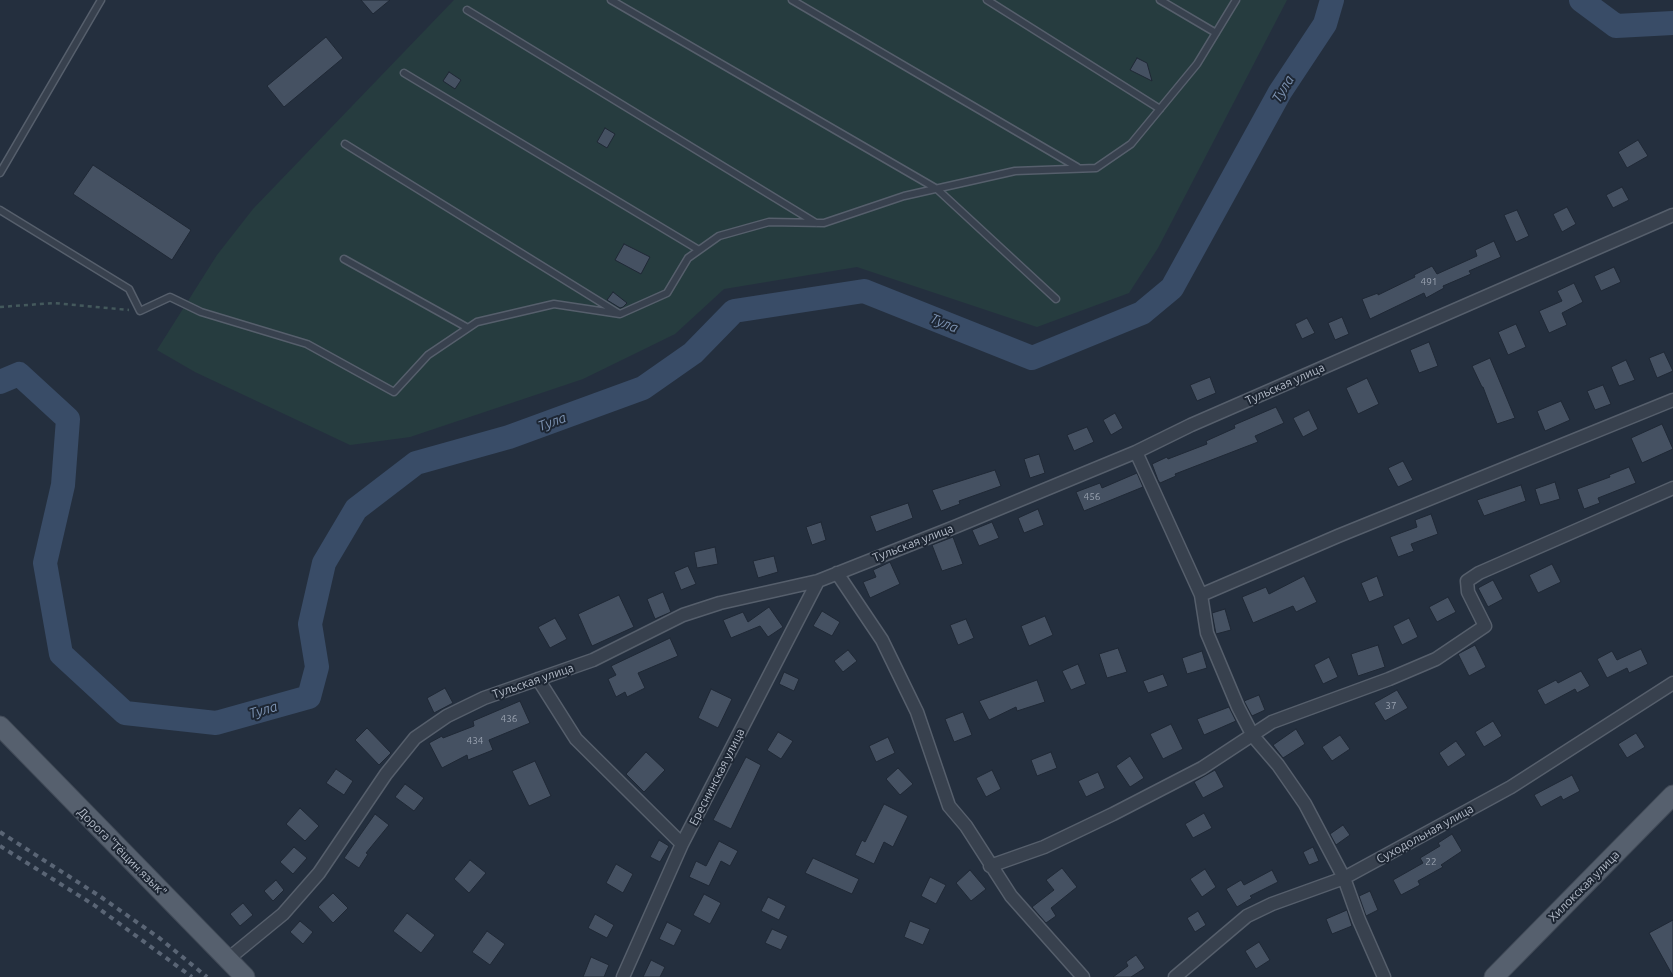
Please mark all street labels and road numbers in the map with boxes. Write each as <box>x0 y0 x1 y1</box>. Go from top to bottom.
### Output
street label: Тульская улица <box>1243 360 1327 408</box>
street label: Тульская улица <box>871 521 955 565</box>
street label: Тульская улица <box>490 660 576 702</box>
street label: Ереснинская улица <box>686 726 748 828</box>
street label: Суходольная улица <box>1374 801 1476 867</box>
street label: Дорога "Тёщин язык" <box>75 805 169 899</box>
street label: Хилокская улица <box>1545 847 1623 925</box>

